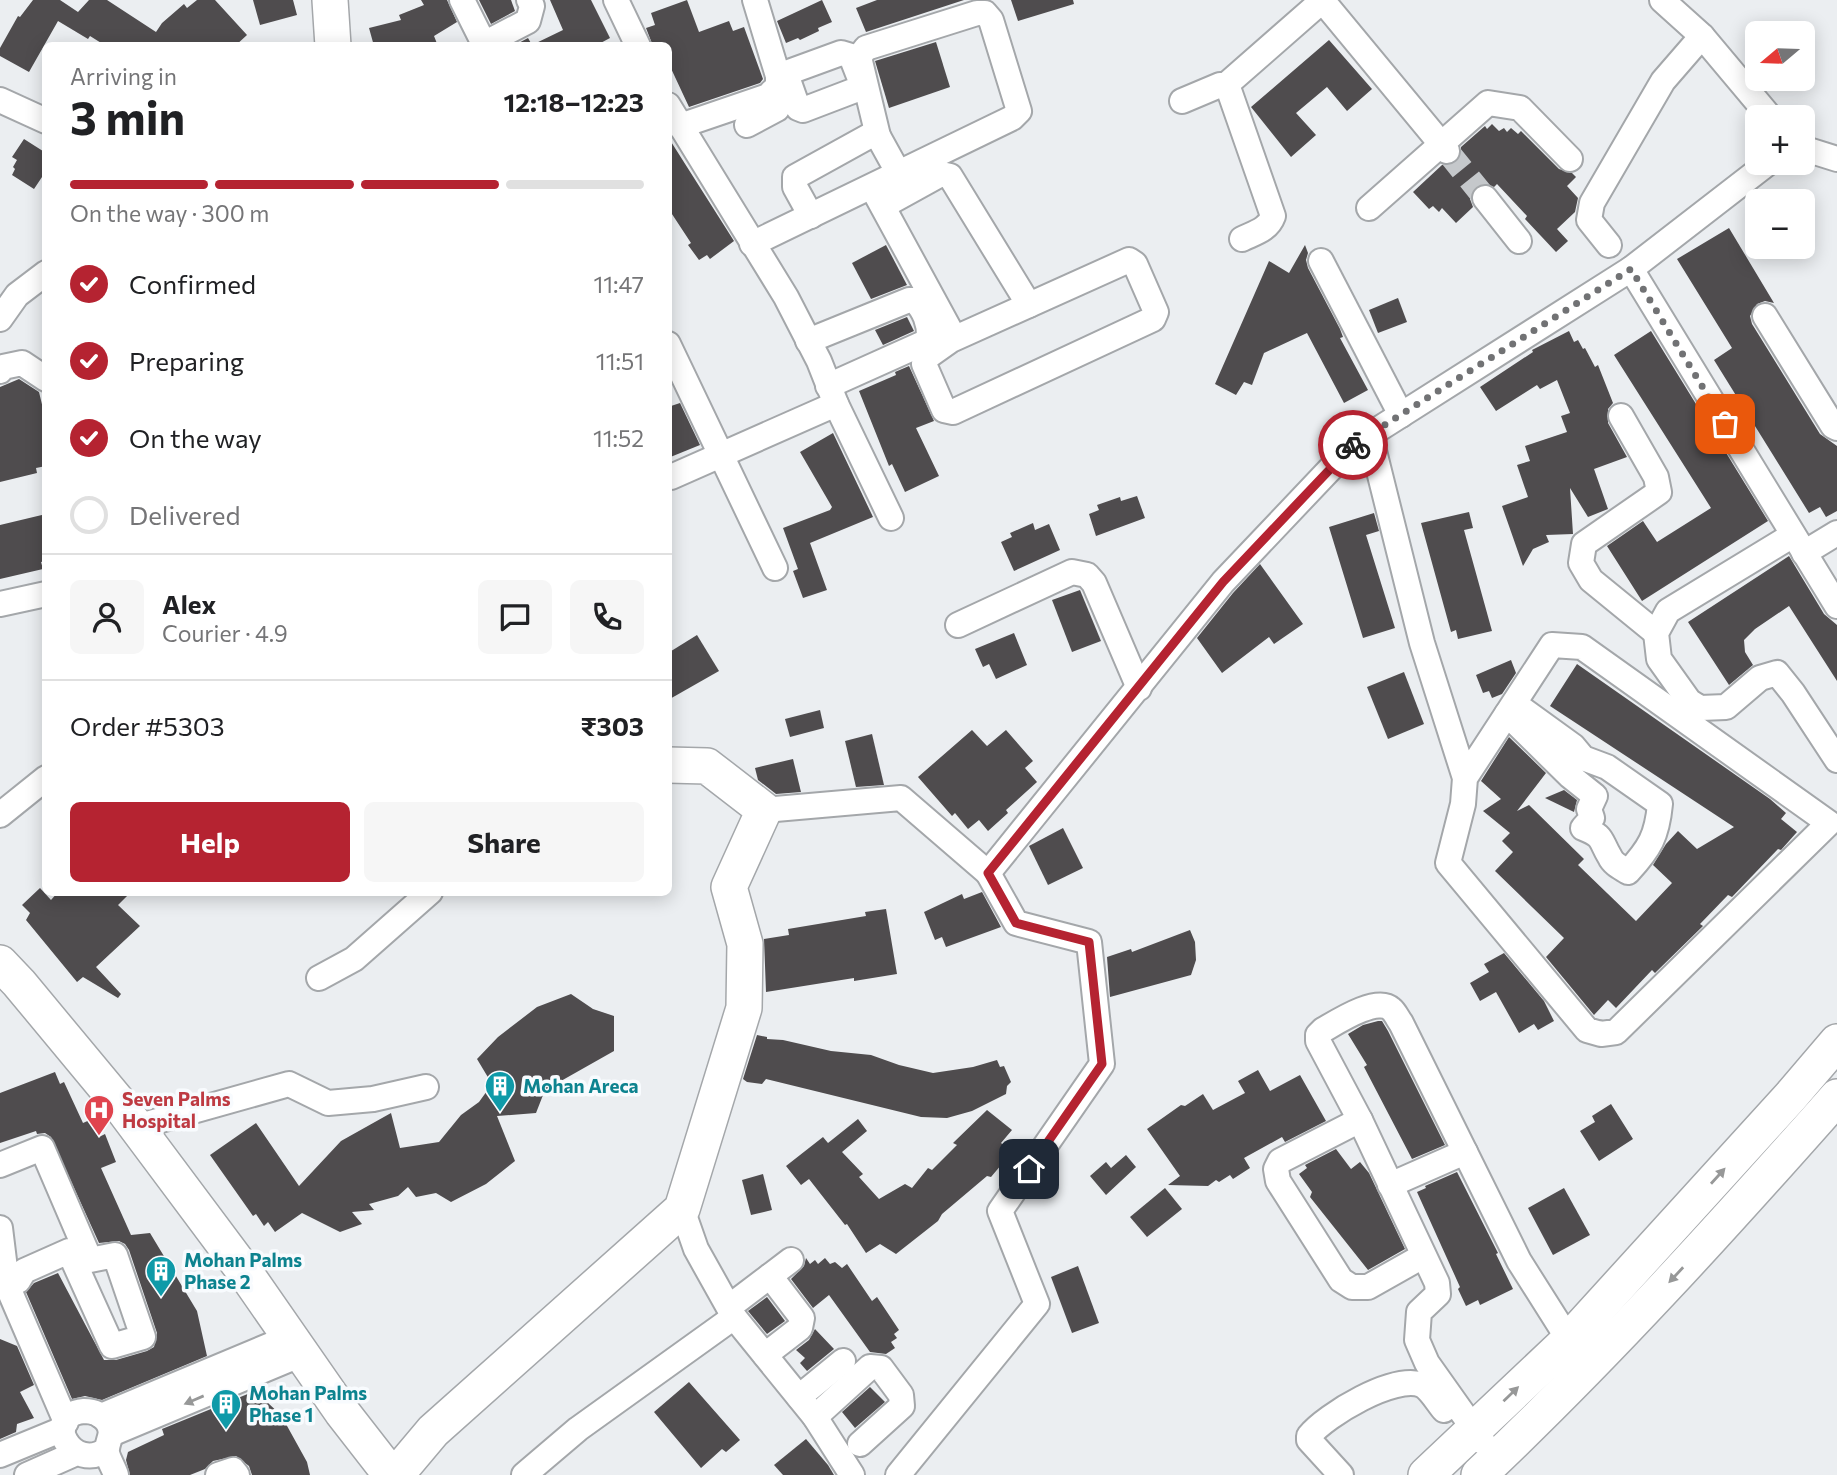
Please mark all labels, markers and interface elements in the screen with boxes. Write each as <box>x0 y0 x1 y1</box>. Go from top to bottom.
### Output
north arrow <box>1745 21 1815 91</box>
map controls <box>1745 21 1815 259</box>
text: Arriving in <box>70 62 177 90</box>
text: 12:18–12:23 <box>503 86 644 117</box>
text: 3 min <box>70 88 185 144</box>
button: + <box>1745 105 1815 175</box>
button: − <box>1745 189 1815 259</box>
text: On the way · 300 m <box>70 199 269 227</box>
icon: check <box>70 265 108 303</box>
text: Confirmed <box>129 268 256 299</box>
text: 11:47 <box>593 270 644 298</box>
icon: check <box>70 342 108 380</box>
text: Preparing <box>129 345 244 376</box>
text: 11:51 <box>596 347 644 375</box>
pin <box>1695 394 1755 454</box>
icon: bag <box>1706 405 1744 443</box>
courier <box>1318 410 1388 480</box>
icon: check <box>70 419 108 457</box>
text: On the way <box>129 422 262 453</box>
text: 11:52 <box>593 424 644 452</box>
icon: bike <box>1334 426 1372 464</box>
text: Delivered <box>129 499 240 530</box>
button: person <box>70 580 144 654</box>
button: chat <box>478 580 552 654</box>
button: phone <box>570 580 644 654</box>
text: Alex <box>162 588 216 619</box>
text: Courier · 4.9 <box>162 619 288 647</box>
text: Order #5303 <box>70 710 225 741</box>
text: ₹303 <box>581 710 644 741</box>
button: Help <box>70 802 350 882</box>
button: Share <box>364 802 644 882</box>
building icon: Mohan Areca <box>483 1069 517 1113</box>
place label: Mohan Areca <box>523 1074 639 1097</box>
place label: Seven Palms Hospital <box>122 1087 231 1132</box>
hospital icon: Seven Palms Hospital <box>82 1093 116 1137</box>
pin <box>999 1139 1059 1199</box>
icon: home <box>1010 1150 1048 1188</box>
one-way arrow <box>1710 1167 1725 1184</box>
place label: Mohan Palms Phase 2 <box>184 1248 302 1293</box>
building icon: Mohan Palms Phase 2 <box>144 1254 178 1298</box>
one-way arrow <box>1669 1266 1685 1283</box>
place label: Mohan Palms Phase 1 <box>249 1381 367 1426</box>
one-way arrow <box>1503 1386 1520 1403</box>
building icon: Mohan Palms Phase 1 <box>209 1387 243 1431</box>
one-way arrow <box>183 1394 204 1405</box>

